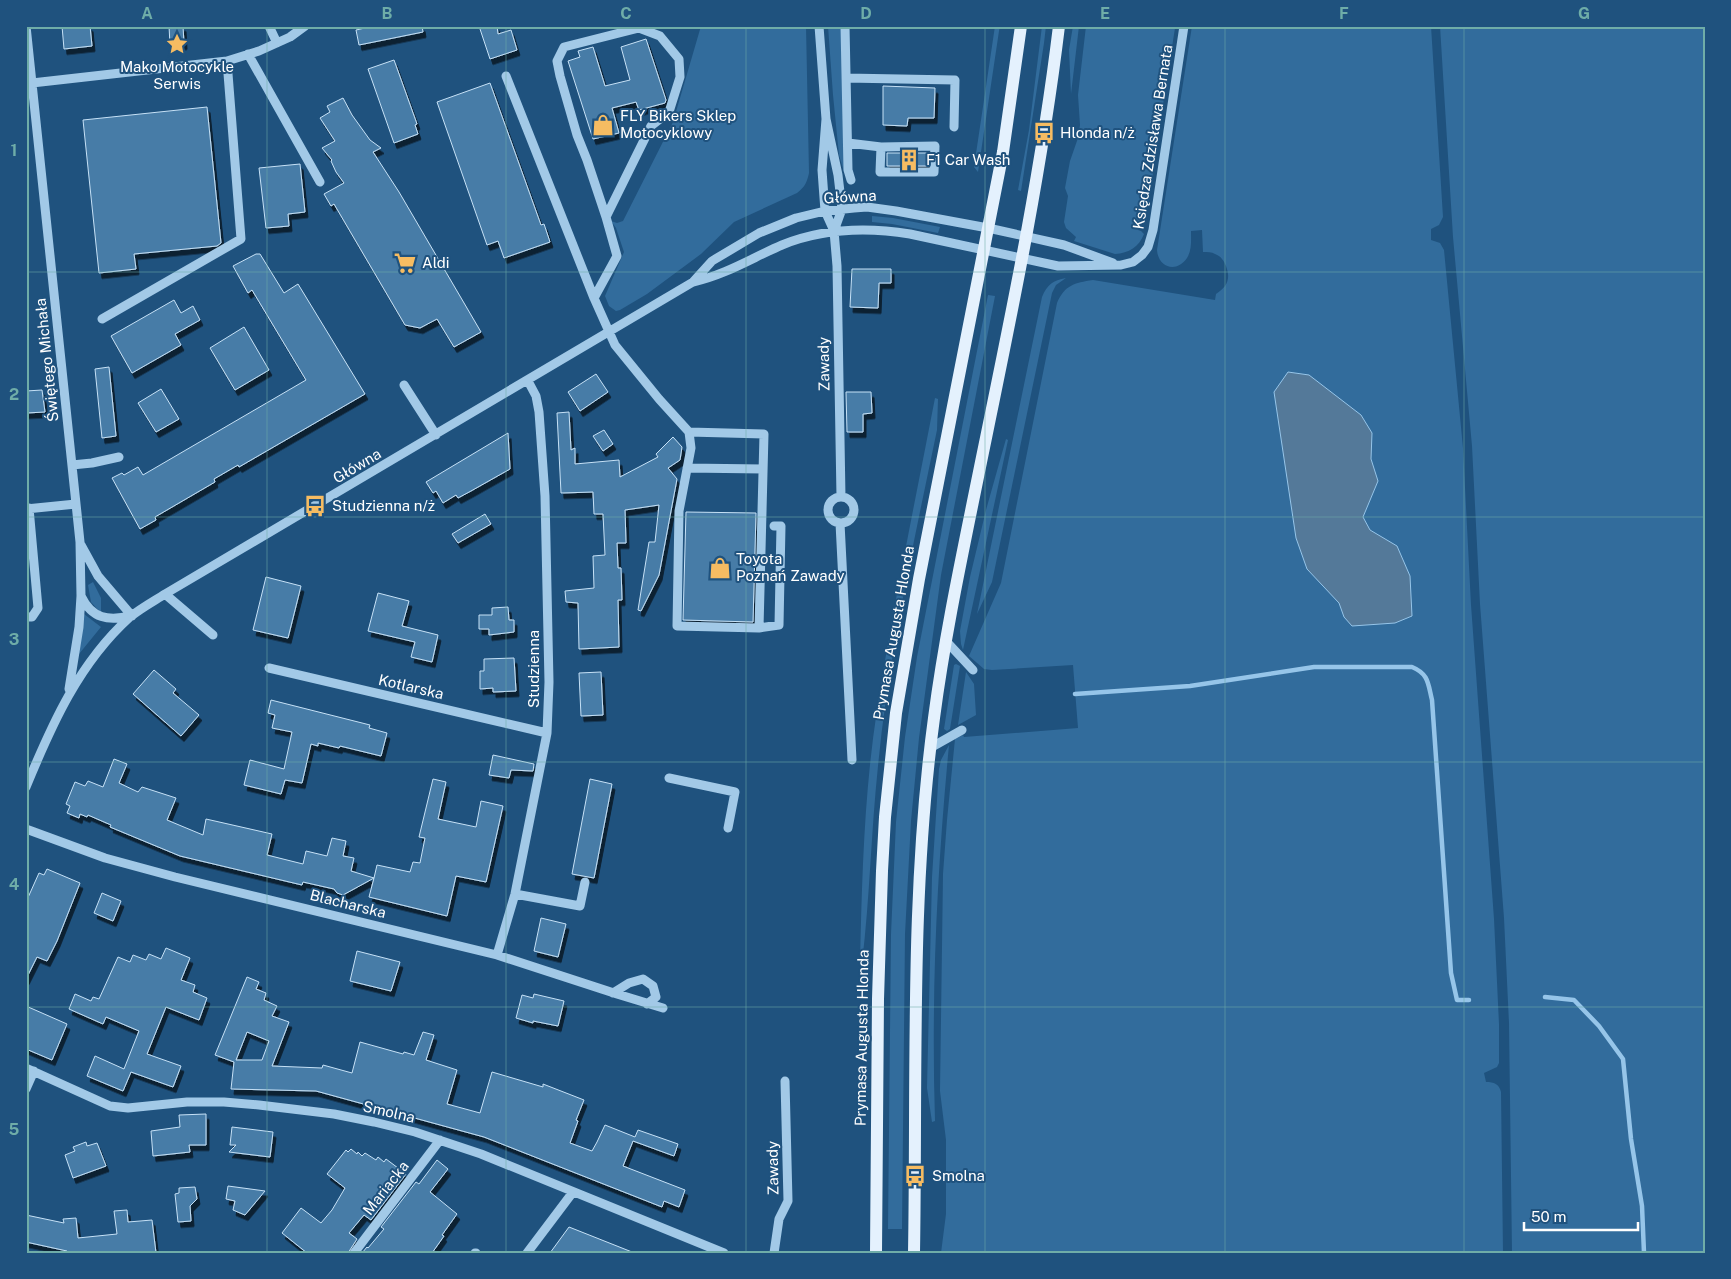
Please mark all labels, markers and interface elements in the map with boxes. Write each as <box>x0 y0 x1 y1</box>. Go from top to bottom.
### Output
text: A <box>141 4 153 23</box>
text: B <box>382 4 393 23</box>
text: C <box>620 4 632 23</box>
text: D <box>860 4 872 23</box>
text: E <box>1100 4 1110 23</box>
text: F <box>1339 4 1349 23</box>
text: G <box>1578 4 1590 23</box>
place icon: Mako Motocykle Serwis <box>164 31 190 57</box>
street label: Księdza Zdzisława Bernata <box>1130 43 1175 230</box>
place label: Mako Motocykle Serwis <box>120 58 234 92</box>
place label: FLY Bikers Sklep Motocyklowy <box>620 107 736 141</box>
shop icon: FLY Bikers Sklep Motocyklowy <box>590 112 616 138</box>
bus stop icon: Hlonda n/ż <box>1031 120 1057 146</box>
place label: Hlonda n/ż <box>1060 124 1135 141</box>
text: 1 <box>11 141 17 160</box>
building icon: F1 Car Wash <box>896 147 922 173</box>
place label: F1 Car Wash <box>926 151 1010 168</box>
street label: Główna <box>823 187 877 206</box>
supermarket icon: Aldi <box>392 250 418 276</box>
place label: Aldi <box>422 254 450 271</box>
street label: Świętego Michała <box>31 297 61 423</box>
street label: Zawady <box>815 337 832 391</box>
text: 2 <box>9 385 19 404</box>
street label: Główna <box>330 445 384 486</box>
bus stop icon: Studzienna n/ż <box>302 493 328 519</box>
place label: Studzienna n/ż <box>332 497 435 514</box>
street label: Prymasa Augusta Hlonda <box>870 544 917 721</box>
place label: Toyota Poznań Zawady <box>736 550 845 584</box>
shop icon: Toyota Poznań Zawady <box>707 555 733 581</box>
text: 3 <box>9 630 19 649</box>
street label: Studzienna <box>525 630 542 708</box>
street label: Kotlarska <box>377 671 445 702</box>
text: 4 <box>9 875 20 894</box>
street label: Blacharska <box>308 886 388 921</box>
street label: Prymasa Augusta Hlonda <box>851 950 872 1126</box>
street label: Smolna <box>361 1097 417 1126</box>
text: 5 <box>9 1120 20 1139</box>
street label: Zawady <box>764 1141 781 1195</box>
street label: Mariacka <box>359 1157 412 1218</box>
bus stop icon: Smolna <box>902 1163 928 1189</box>
place label: Smolna <box>932 1167 985 1184</box>
scale bar <box>1524 1199 1637 1231</box>
text: 50 m <box>1531 1208 1566 1225</box>

